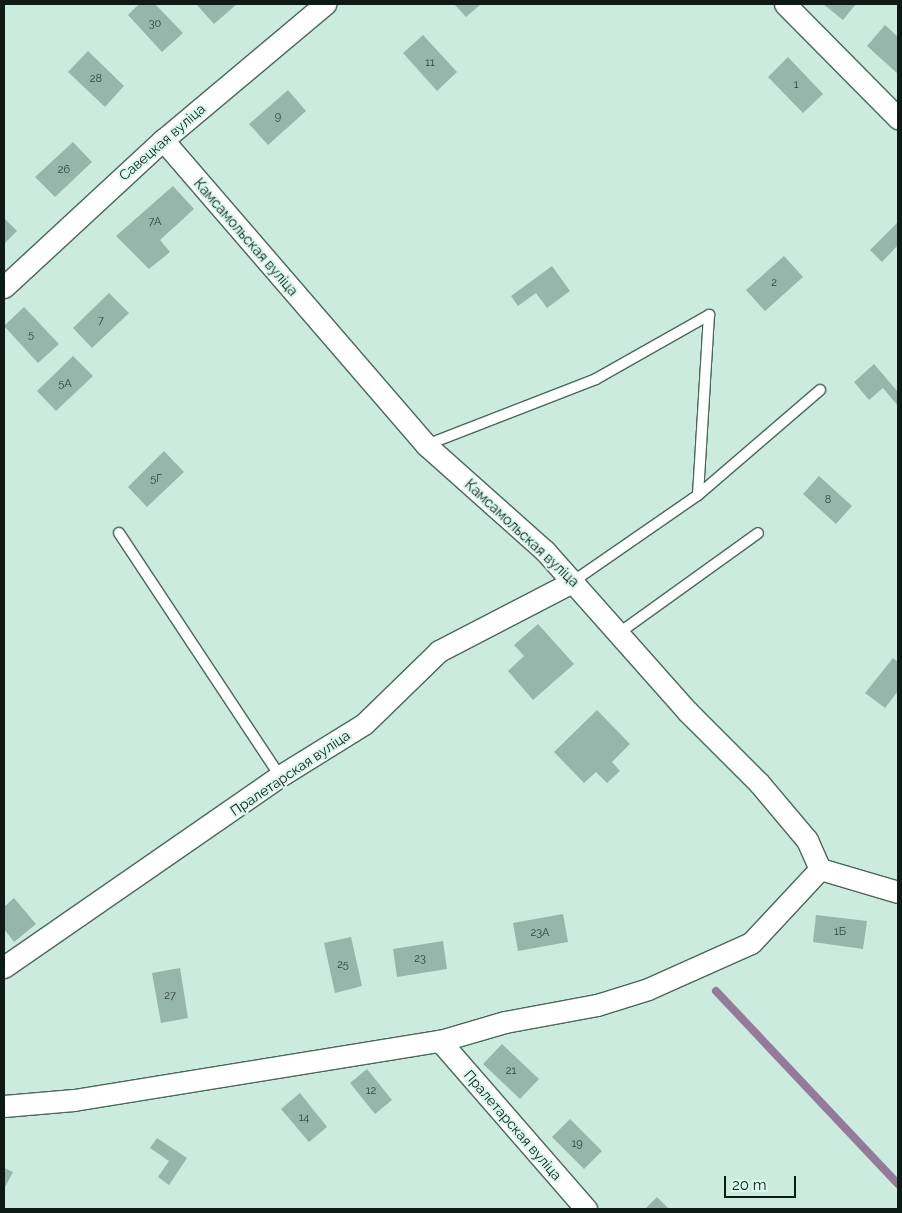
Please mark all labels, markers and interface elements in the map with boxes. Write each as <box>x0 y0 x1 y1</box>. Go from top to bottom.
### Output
house number: 30 <box>149 17 161 31</box>
house number: 11 <box>425 56 435 70</box>
house number: 28 <box>90 72 102 86</box>
house number: 1 <box>794 78 798 92</box>
street label: Савецкая вуліца <box>116 100 208 184</box>
house number: 9 <box>275 110 281 124</box>
house number: 26 <box>58 163 70 177</box>
street label: Камсамольская вуліца <box>191 175 301 299</box>
house number: 7А <box>149 215 161 229</box>
house number: 2 <box>771 276 777 290</box>
house number: 7 <box>98 314 104 328</box>
house number: 5 <box>28 328 34 342</box>
house number: 5А <box>58 377 72 391</box>
house number: 5Г <box>150 472 162 486</box>
street label: Камсамольская вуліца <box>461 476 583 590</box>
house number: 8 <box>825 493 831 507</box>
street label: Пралетарская вуліца <box>227 727 353 819</box>
house number: 1Б <box>834 925 846 939</box>
house number: 23А <box>530 926 550 940</box>
house number: 23 <box>414 952 426 966</box>
house number: 25 <box>337 958 349 972</box>
house number: 27 <box>164 989 176 1003</box>
house number: 21 <box>506 1064 516 1078</box>
street label: Пралетарская вуліца <box>461 1066 565 1184</box>
house number: 12 <box>366 1084 376 1098</box>
house number: 14 <box>299 1111 309 1125</box>
house number: 19 <box>571 1137 583 1151</box>
scale bar <box>727 1166 800 1198</box>
text: 20 m <box>732 1176 767 1194</box>

